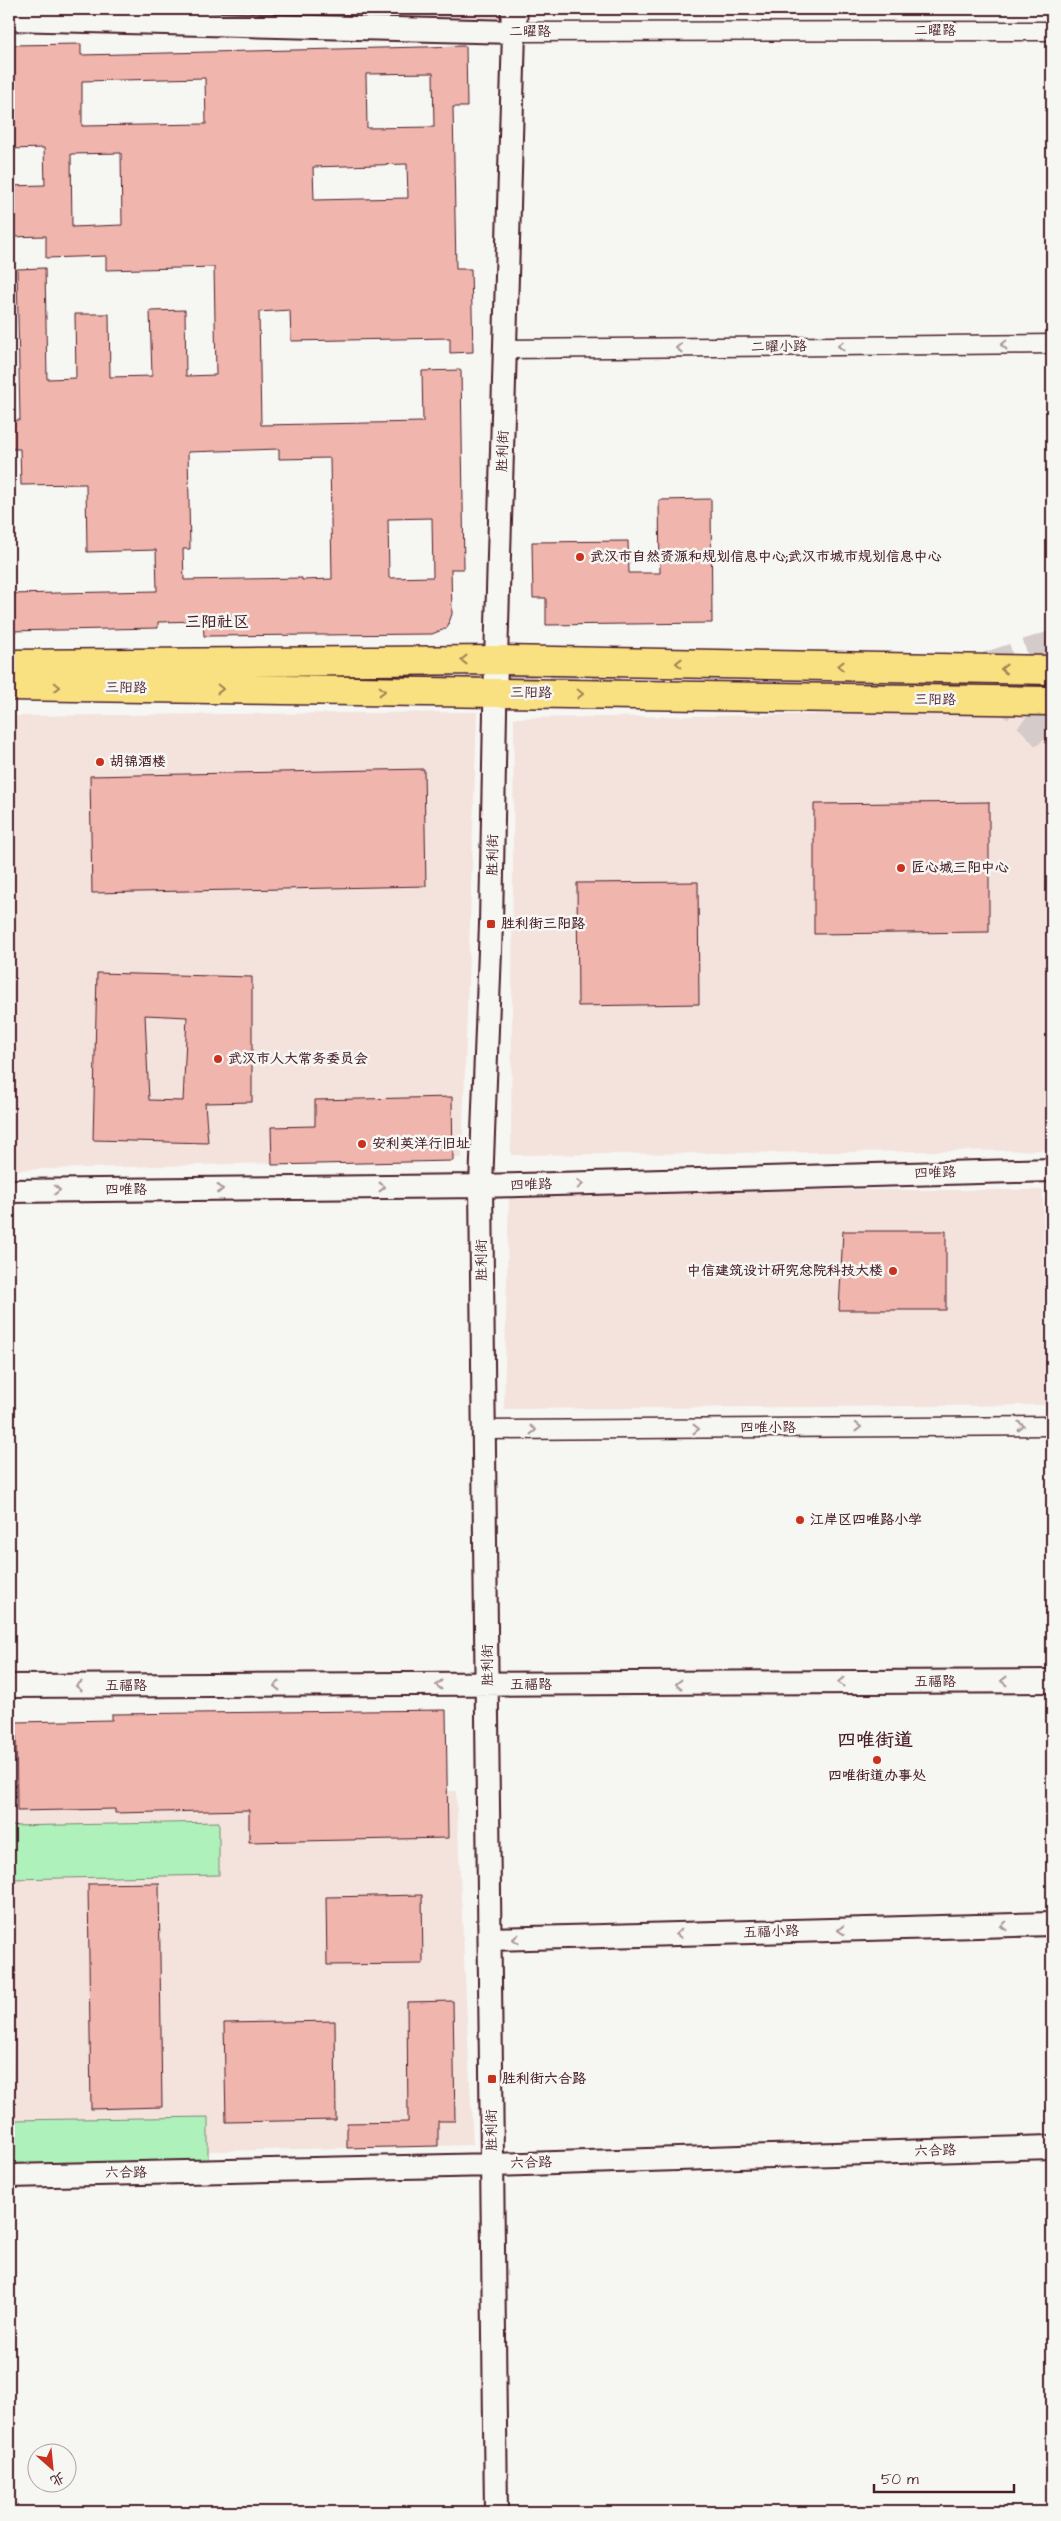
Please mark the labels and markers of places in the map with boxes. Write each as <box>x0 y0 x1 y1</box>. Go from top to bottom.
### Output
place label: 武汉市自然资源和规划信息中心;武汉市城市规划信息中心 <box>590 547 942 567</box>
marker: 武汉市自然资源和规划信息中心;武汉市城市规划信息中心 <box>574 551 586 563</box>
place label: 胡锦酒楼 <box>110 752 166 772</box>
marker: 胡锦酒楼 <box>94 756 106 768</box>
place label: 匠心城三阳中心 <box>911 858 1009 878</box>
marker: 匠心城三阳中心 <box>895 862 907 874</box>
place label: 胜利街三阳路 <box>501 914 585 934</box>
marker: 胜利街三阳路 <box>485 918 497 930</box>
place label: 武汉市人大常务委员会 <box>228 1049 368 1069</box>
marker: 武汉市人大常务委员会 <box>212 1053 224 1065</box>
place label: 安利英洋行旧址 <box>372 1134 470 1154</box>
marker: 安利英洋行旧址 <box>356 1138 368 1150</box>
place label: 中信建筑设计研究总院科技大楼 <box>687 1261 883 1281</box>
marker: 中信建筑设计研究总院科技大楼 <box>887 1265 899 1277</box>
place label: 江岸区四唯路小学 <box>810 1510 922 1530</box>
marker: 江岸区四唯路小学 <box>794 1514 806 1526</box>
marker: 四唯街道办事处 <box>871 1754 883 1766</box>
place label: 四唯街道办事处 <box>828 1766 926 1786</box>
place label: 胜利街六合路 <box>502 2069 586 2089</box>
marker: 胜利街六合路 <box>486 2073 498 2085</box>

